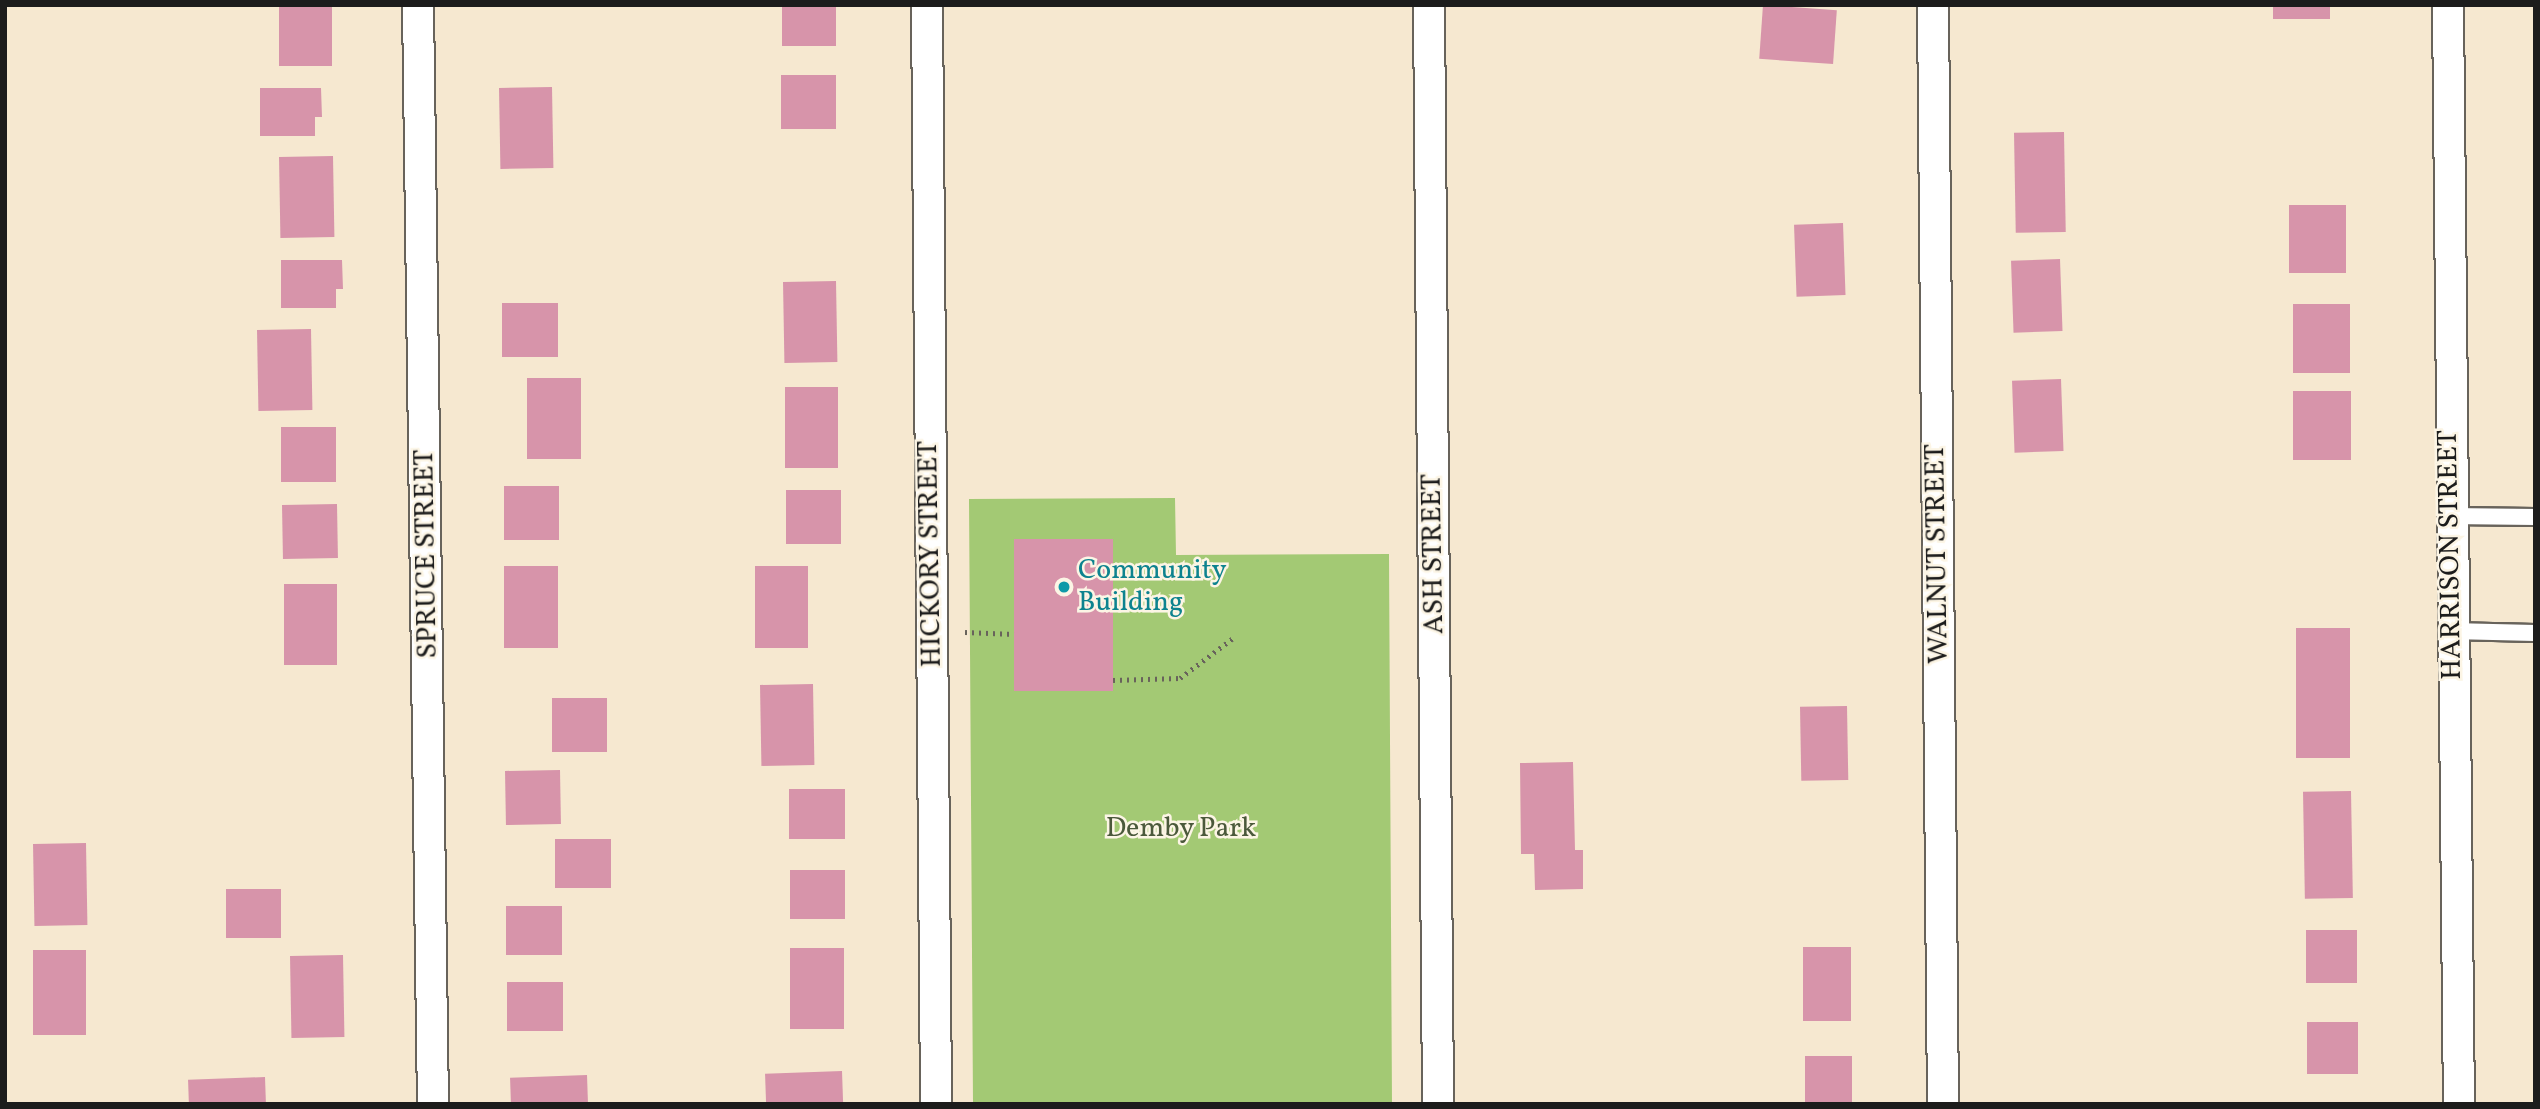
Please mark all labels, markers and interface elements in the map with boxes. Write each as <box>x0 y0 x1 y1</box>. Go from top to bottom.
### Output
street label: HARRISON STREET <box>2432 430 2470 680</box>
street label: HICKORY STREET <box>912 440 950 668</box>
street label: WALNUT STREET <box>1919 443 1957 665</box>
street label: SPRUCE STREET <box>408 449 446 659</box>
street label: ASH STREET <box>1416 473 1452 635</box>
place label: Community Building <box>1078 554 1227 620</box>
marker: Community Building <box>1056 579 1072 595</box>
park label: Demby Park <box>1105 812 1257 846</box>

